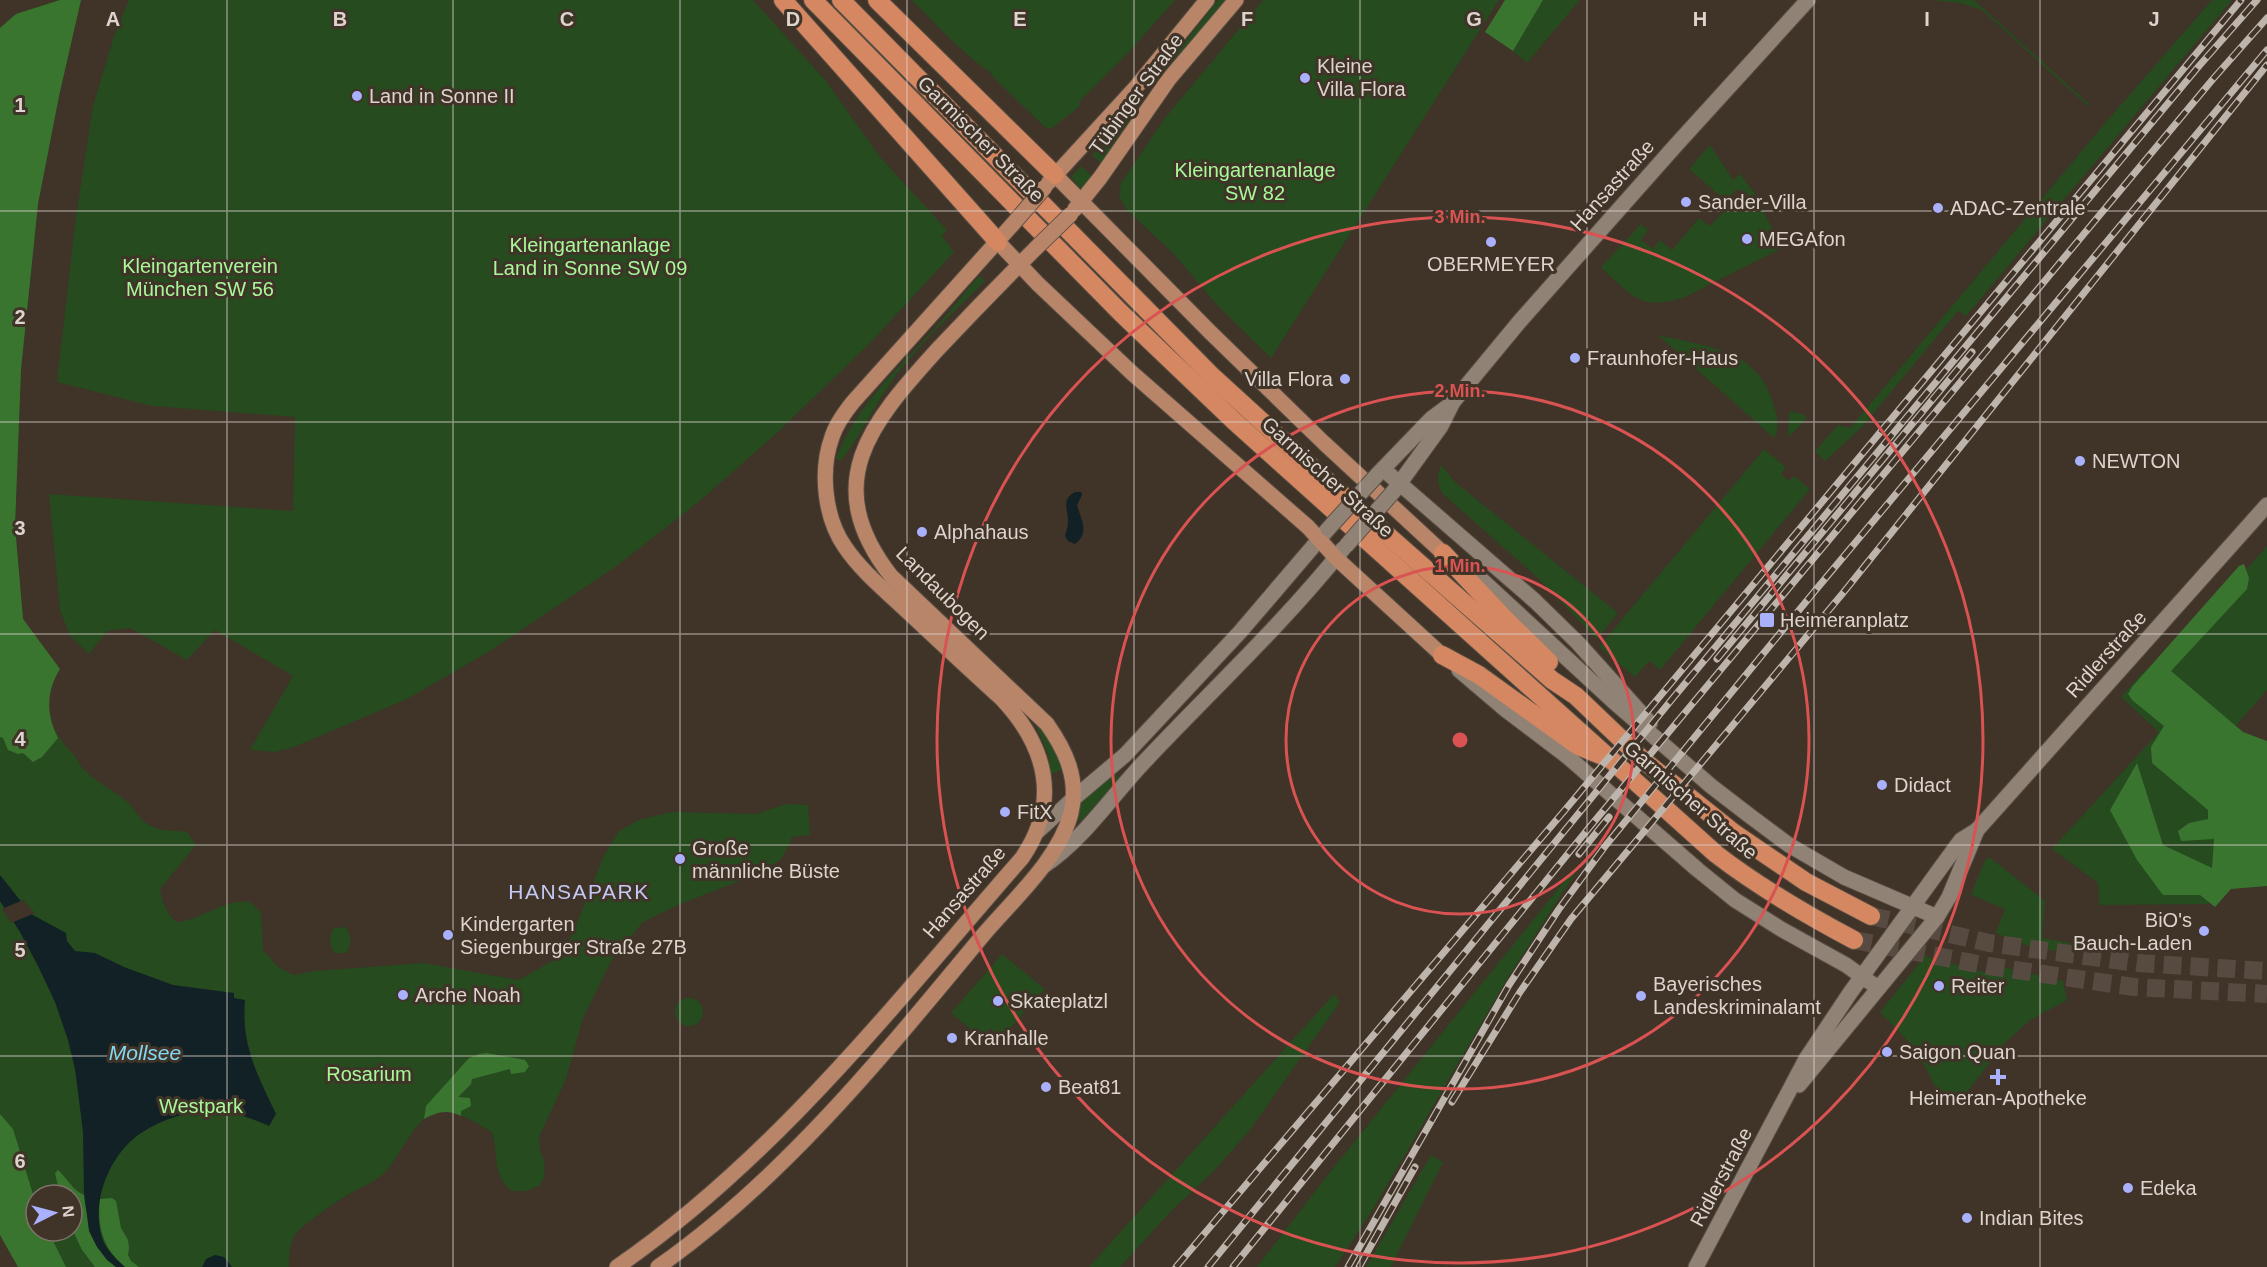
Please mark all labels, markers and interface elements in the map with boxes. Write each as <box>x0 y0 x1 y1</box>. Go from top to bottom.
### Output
text: A <box>106 8 120 30</box>
text: B <box>333 8 347 30</box>
text: C <box>560 8 574 30</box>
text: D <box>786 8 800 30</box>
text: E <box>1013 8 1027 30</box>
text: F <box>1241 8 1253 30</box>
text: G <box>1466 8 1482 30</box>
text: H <box>1693 8 1707 30</box>
text: I <box>1924 8 1930 30</box>
text: J <box>2148 8 2160 30</box>
street label: Tübinger Straße <box>1085 29 1187 159</box>
place label: Kleine Villa Flora <box>1317 55 1406 100</box>
street label: Garmischer Straße <box>913 71 1049 207</box>
marker: Kleine Villa Flora <box>1298 71 1312 85</box>
place label: Land in Sonne II <box>369 85 515 107</box>
marker: Land in Sonne II <box>350 89 364 103</box>
text: 1 <box>14 94 26 116</box>
street label: Hansastraße <box>1566 135 1658 235</box>
park label: Kleingartenanlage SW 82 <box>1174 159 1336 204</box>
place label: Sander-Villa <box>1698 191 1807 213</box>
marker: Sander-Villa <box>1679 195 1693 209</box>
place label: ADAC-Zentrale <box>1950 197 2086 219</box>
marker: ADAC-Zentrale <box>1931 201 1945 215</box>
text: 3 Min. <box>1434 207 1486 227</box>
place label: MEGAfon <box>1759 228 1846 250</box>
marker: MEGAfon <box>1740 232 1754 246</box>
park label: Kleingartenanlage Land in Sonne SW 09 <box>493 234 687 279</box>
marker: OBERMEYER <box>1484 235 1498 249</box>
place label: OBERMEYER <box>1427 253 1555 275</box>
park label: Kleingartenverein München SW 56 <box>122 255 278 300</box>
text: 2 <box>14 306 26 328</box>
place label: Fraunhofer-Haus <box>1587 347 1738 369</box>
marker: Fraunhofer-Haus <box>1568 351 1582 365</box>
place label: Villa Flora <box>1244 368 1334 390</box>
marker: Villa Flora <box>1338 372 1352 386</box>
text: 2 Min. <box>1434 381 1486 401</box>
street label: Garmischer Straße <box>1258 412 1398 542</box>
place label: NEWTON <box>2092 450 2181 472</box>
marker: NEWTON <box>2073 454 2087 468</box>
text: 3 <box>14 517 26 539</box>
place label: Alphahaus <box>934 521 1029 543</box>
marker: Alphahaus <box>915 525 929 539</box>
street label: Landaubogen <box>892 542 994 644</box>
text: 1 Min. <box>1434 556 1486 576</box>
street label: Ridlerstraße <box>2061 606 2151 702</box>
place label: Heimeranplatz <box>1780 609 1909 631</box>
marker: Heimeranplatz <box>1758 611 1776 629</box>
text: 4 <box>14 728 26 750</box>
centre of rings <box>1450 730 1470 750</box>
street label: Garmischer Straße <box>1620 736 1762 864</box>
place label: Didact <box>1894 774 1951 796</box>
marker: Didact <box>1875 778 1889 792</box>
place label: FitX <box>1017 801 1053 823</box>
marker: FitX <box>998 805 1012 819</box>
place label: Große männliche Büste <box>692 837 840 882</box>
street label: Hansastraße <box>918 842 1010 942</box>
marker: Große männliche Büste <box>673 852 687 866</box>
district label: HANSAPARK <box>508 880 650 903</box>
place label: BiO's Bauch-Laden <box>2073 909 2192 954</box>
place label: Kindergarten Siegenburger Straße 27B <box>460 913 687 958</box>
marker: BiO's Bauch-Laden <box>2197 924 2211 938</box>
marker: Kindergarten Siegenburger Straße 27B <box>441 928 455 942</box>
text: 5 <box>14 939 26 961</box>
place label: Bayerisches Landeskriminalamt <box>1653 973 1821 1018</box>
place label: Reiter <box>1951 975 2005 997</box>
marker: Reiter <box>1932 979 1946 993</box>
place label: Arche Noah <box>415 984 521 1006</box>
marker: Arche Noah <box>396 988 410 1002</box>
marker: Bayerisches Landeskriminalamt <box>1634 989 1648 1003</box>
place label: Skateplatzl <box>1010 990 1108 1012</box>
marker: Skateplatzl <box>991 994 1005 1008</box>
place label: Kranhalle <box>964 1027 1049 1049</box>
marker: Kranhalle <box>945 1031 959 1045</box>
water label: Mollsee <box>109 1041 181 1064</box>
place label: Saigon Quan <box>1899 1041 2016 1063</box>
marker: Saigon Quan <box>1880 1045 1894 1059</box>
park label: Rosarium <box>326 1063 412 1085</box>
marker: Heimeran-Apotheke <box>1991 1070 2005 1084</box>
place label: Beat81 <box>1058 1076 1121 1098</box>
marker: Beat81 <box>1039 1080 1053 1094</box>
place label: Heimeran-Apotheke <box>1909 1087 2087 1109</box>
park label: Westpark <box>159 1095 244 1117</box>
street label: Ridlerstraße <box>1686 1124 1756 1230</box>
text: 6 <box>14 1150 26 1172</box>
place label: Edeka <box>2140 1177 2198 1199</box>
marker: Edeka <box>2121 1181 2135 1195</box>
north arrow <box>24 1183 84 1243</box>
text: N <box>59 1205 77 1218</box>
place label: Indian Bites <box>1979 1207 2084 1229</box>
marker: Indian Bites <box>1960 1211 1974 1225</box>

